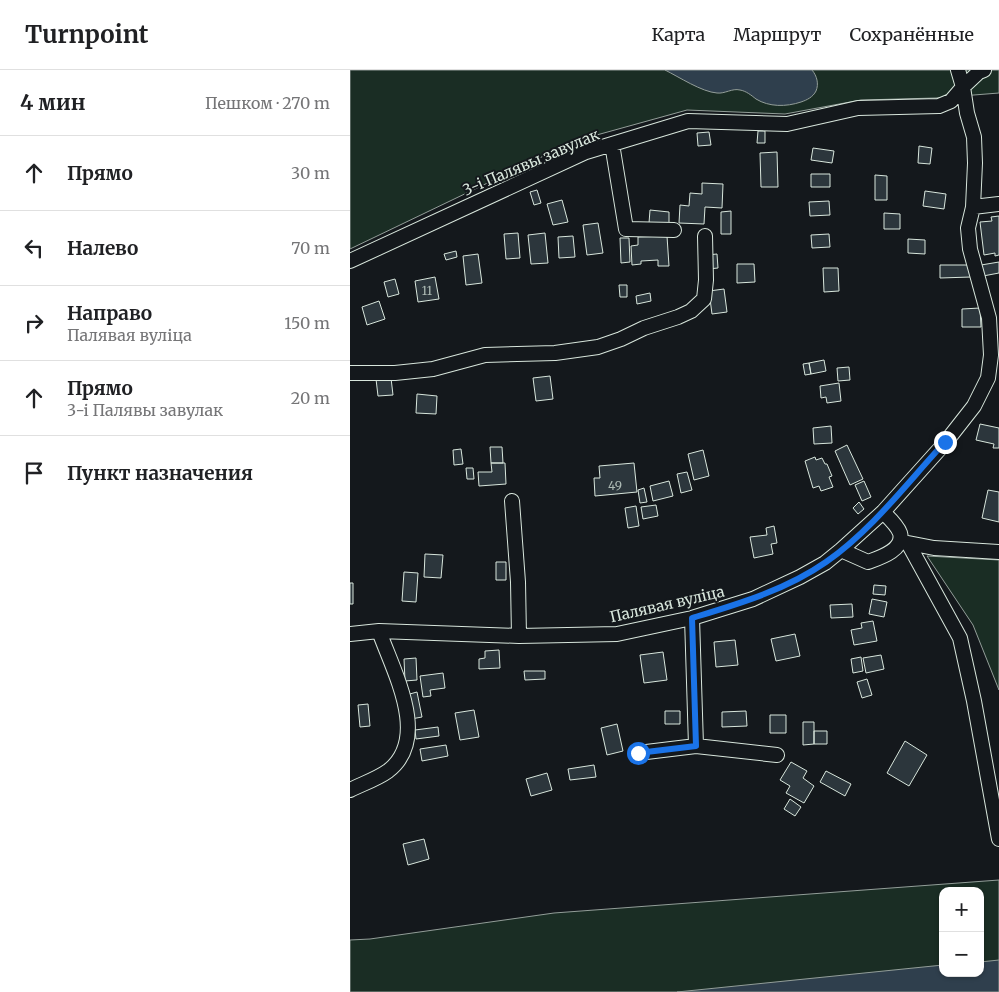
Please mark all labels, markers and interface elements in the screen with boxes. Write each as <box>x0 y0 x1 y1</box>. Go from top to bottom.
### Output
text: Turnpoint <box>25 19 148 50</box>
text: Карта <box>652 23 705 46</box>
text: Маршрут <box>733 23 821 46</box>
text: Сохранённые <box>849 23 974 46</box>
text: 4 мин <box>20 89 85 116</box>
text: Пешком · 270 m <box>205 93 330 113</box>
street label: 3-і Палявы завулак <box>460 124 603 199</box>
icon: ahead <box>20 159 48 187</box>
text: Прямо <box>67 161 133 185</box>
text: 30 m <box>291 163 330 183</box>
icon: left <box>20 234 48 262</box>
text: Налево <box>67 236 138 260</box>
text: 70 m <box>291 238 330 258</box>
house number: 11 <box>422 283 433 298</box>
text: Направо <box>67 301 152 325</box>
icon: right <box>20 309 48 337</box>
text: 150 m <box>284 313 330 333</box>
text: Палявая вуліца <box>67 325 192 345</box>
text: Прямо <box>67 376 133 400</box>
icon: ahead <box>20 384 48 412</box>
text: 20 m <box>291 388 330 408</box>
text: 3-і Палявы завулак <box>67 400 223 420</box>
route end <box>934 431 957 454</box>
icon: arrive <box>20 459 48 487</box>
text: Пункт назначения <box>67 461 253 485</box>
house number: 49 <box>608 478 622 493</box>
street label: Палявая вуліца <box>608 582 726 626</box>
route start <box>627 742 650 765</box>
map controls <box>939 887 984 977</box>
button: + <box>939 887 984 932</box>
button: − <box>939 932 984 977</box>

